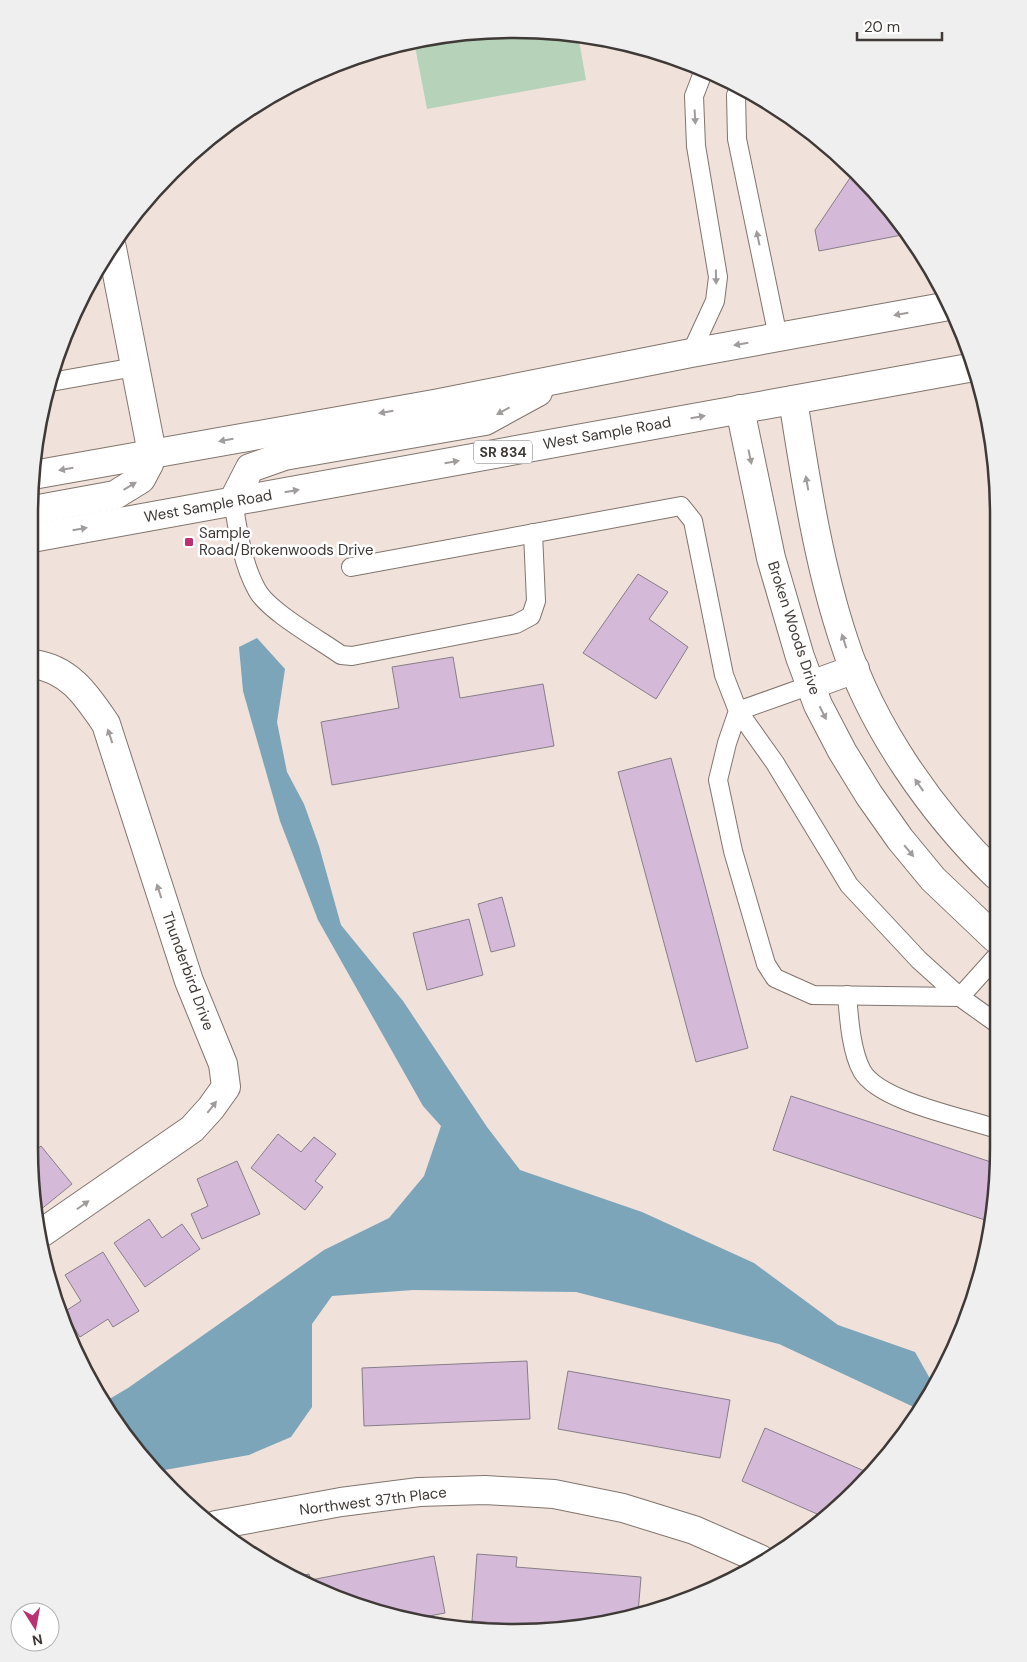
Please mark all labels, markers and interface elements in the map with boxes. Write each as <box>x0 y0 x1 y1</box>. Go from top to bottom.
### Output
scale bar <box>857 10 942 42</box>
text: 20 m <box>864 17 900 37</box>
one-way arrow <box>691 109 699 125</box>
one-way arrow <box>753 229 761 245</box>
one-way arrow <box>713 270 721 286</box>
one-way arrow <box>893 311 909 319</box>
one-way arrow <box>733 340 749 348</box>
one-way arrow <box>496 407 510 415</box>
one-way arrow <box>378 409 394 417</box>
street label: West Sample Road <box>541 412 673 454</box>
one-way arrow <box>690 412 706 420</box>
one-way arrow <box>218 437 234 445</box>
road number: SR 834 <box>474 441 532 464</box>
one-way arrow <box>746 449 754 464</box>
one-way arrow <box>444 457 460 465</box>
one-way arrow <box>58 465 74 473</box>
one-way arrow <box>803 475 811 491</box>
one-way arrow <box>123 482 136 491</box>
street label: West Sample Road <box>142 485 274 527</box>
one-way arrow <box>284 486 300 494</box>
place label: Sample Road/Brokenwoods Drive <box>199 523 373 560</box>
one-way arrow <box>73 525 89 533</box>
marker: Sample Road/Brokenwoods Drive <box>183 536 195 548</box>
street label: Broken Woods Drive <box>763 559 825 697</box>
one-way arrow <box>840 633 848 648</box>
one-way arrow <box>819 706 827 721</box>
one-way arrow <box>105 728 113 743</box>
one-way arrow <box>914 778 924 792</box>
one-way arrow <box>904 844 915 857</box>
one-way arrow <box>155 883 163 898</box>
street label: Thunderbird Drive <box>157 909 219 1033</box>
one-way arrow <box>206 1101 217 1114</box>
one-way arrow <box>76 1200 89 1210</box>
street label: Northwest 37th Place <box>298 1482 448 1520</box>
north arrow <box>10 1602 60 1652</box>
text: N <box>31 1630 44 1650</box>

